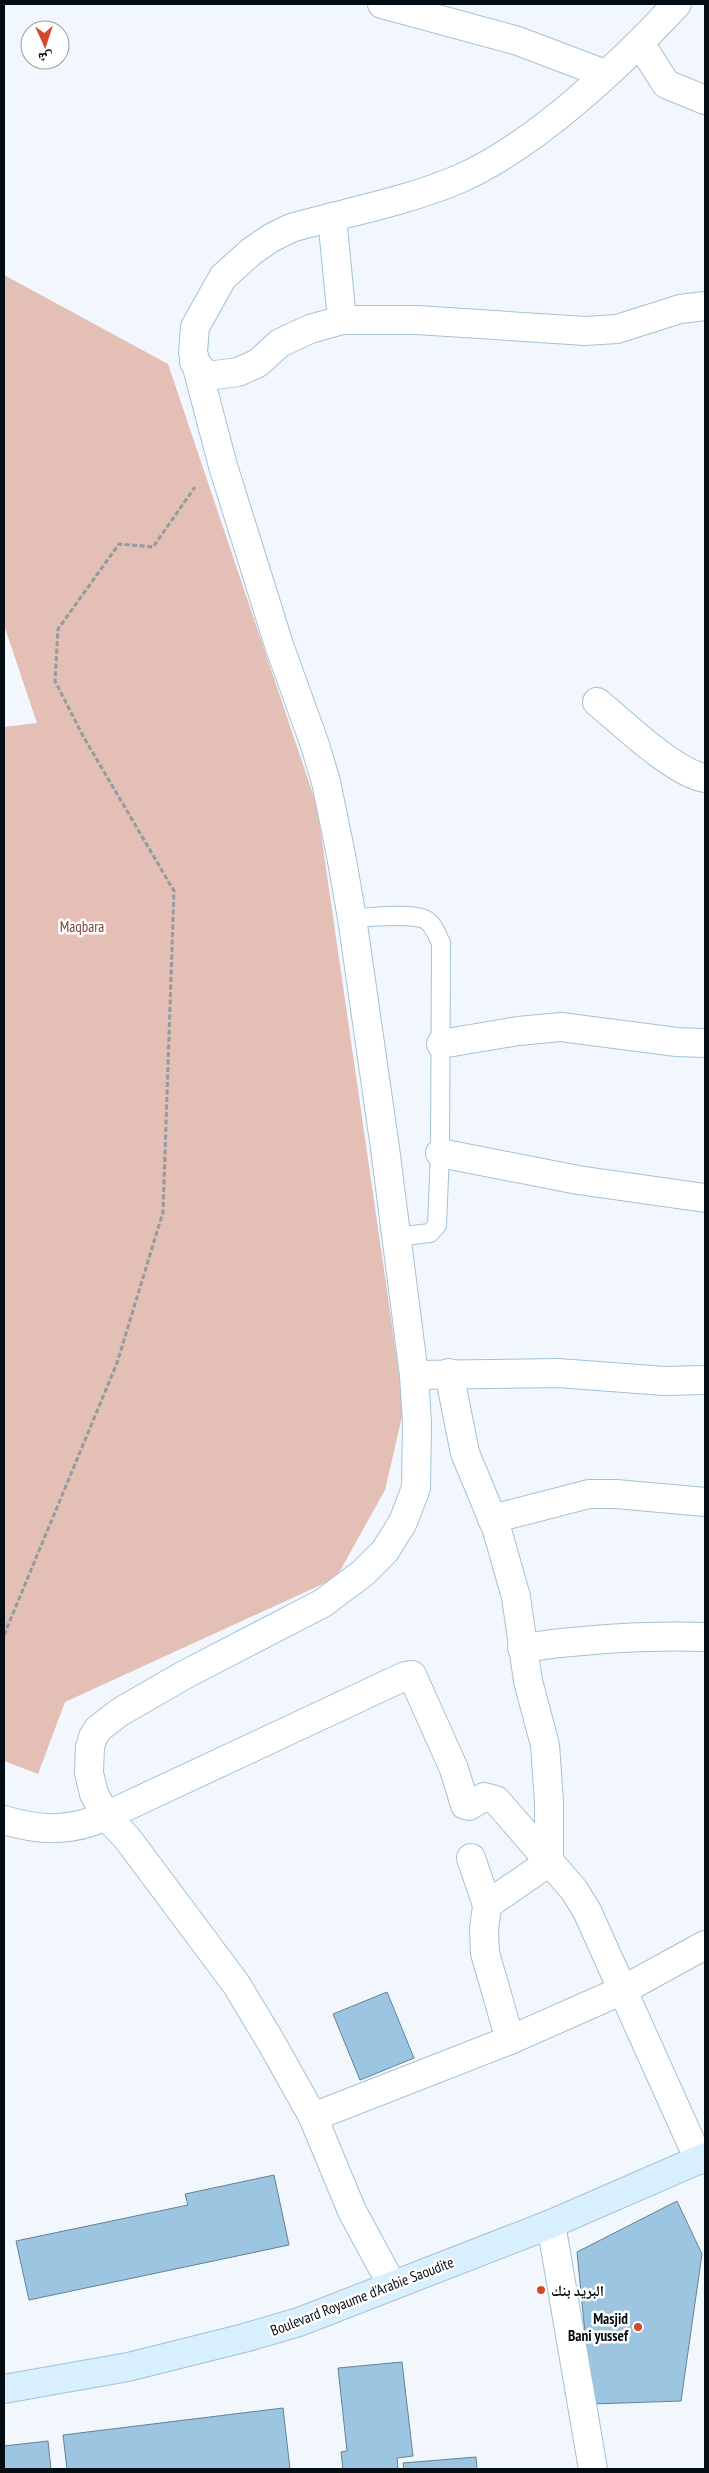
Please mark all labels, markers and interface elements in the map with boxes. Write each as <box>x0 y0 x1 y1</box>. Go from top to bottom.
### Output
north arrow <box>20 20 70 70</box>
text: ش <box>38 49 54 67</box>
park label: Maqbara <box>60 917 104 936</box>
street label: Boulevard Royaume d'Arabie Saoudite <box>268 2252 456 2340</box>
place label: البريد بنك <box>551 2281 604 2300</box>
marker: البريد بنك <box>535 2284 547 2296</box>
place label: Masjid Bani yussef <box>568 2309 629 2345</box>
marker: Masjid Bani yussef <box>632 2321 644 2333</box>

